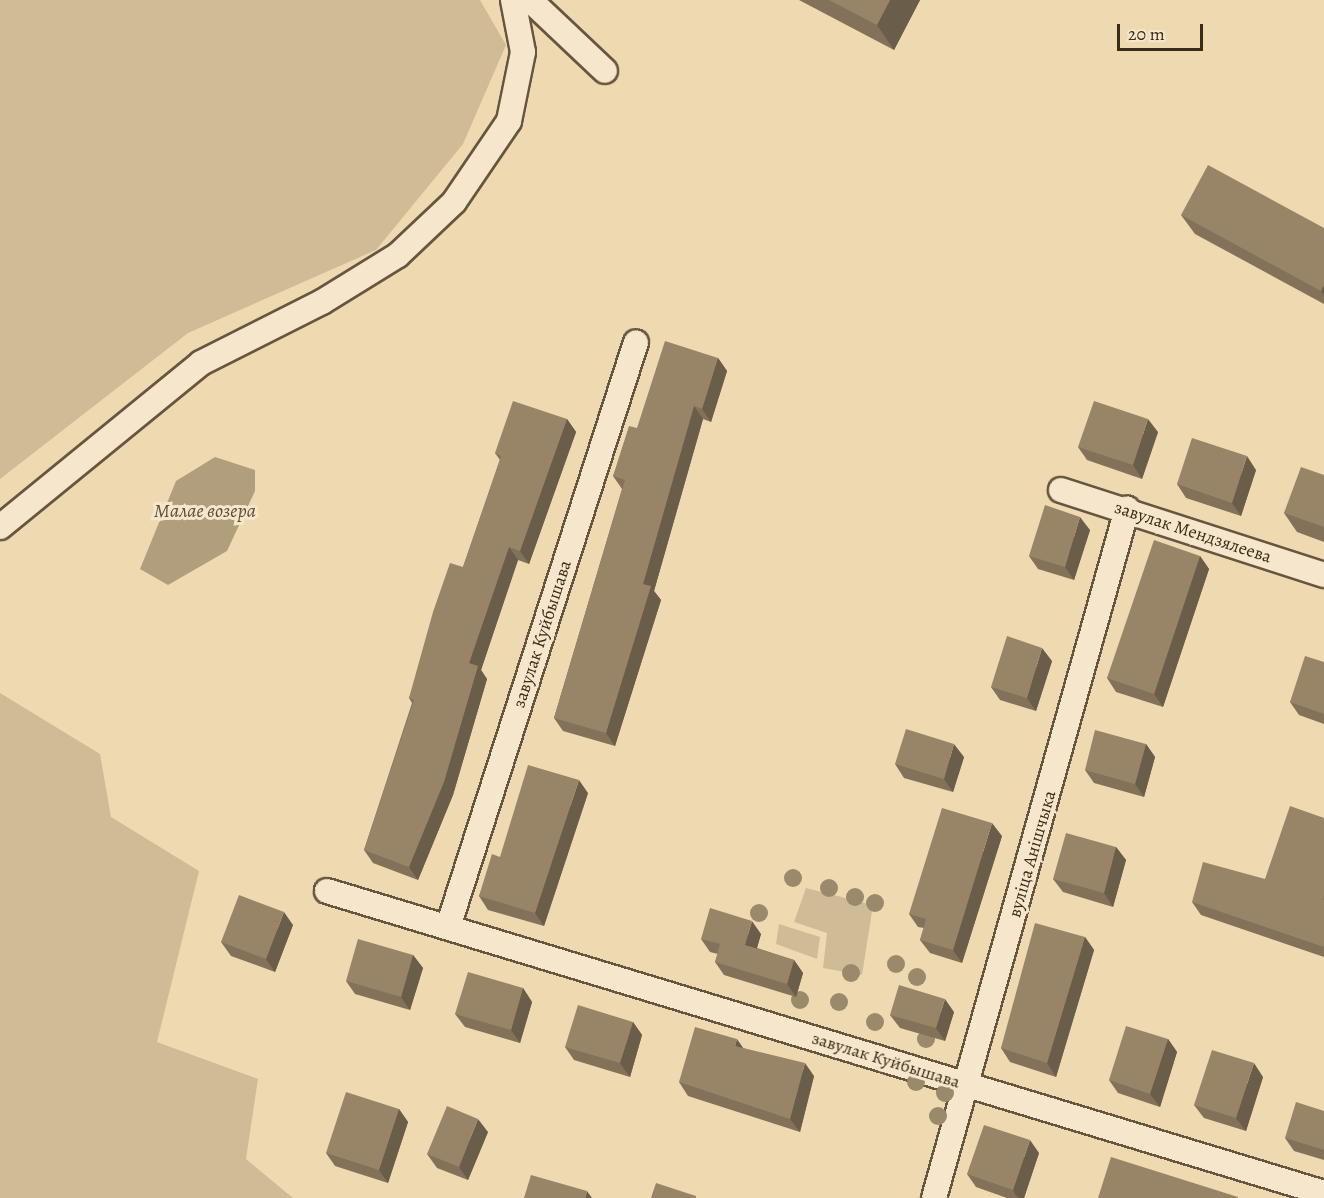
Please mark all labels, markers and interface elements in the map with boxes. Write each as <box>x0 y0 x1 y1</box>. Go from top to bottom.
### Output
scale bar <box>1120 12 1206 50</box>
text: 20 m <box>1128 22 1165 46</box>
street label: завулак Мендзялеева <box>1112 496 1274 568</box>
water label: Малае возера <box>154 498 256 522</box>
street label: завулак Куйбышава <box>508 558 576 710</box>
street label: вуліца Анішчыка <box>1004 788 1060 920</box>
street label: завулак Куйбышава <box>809 1027 963 1093</box>

